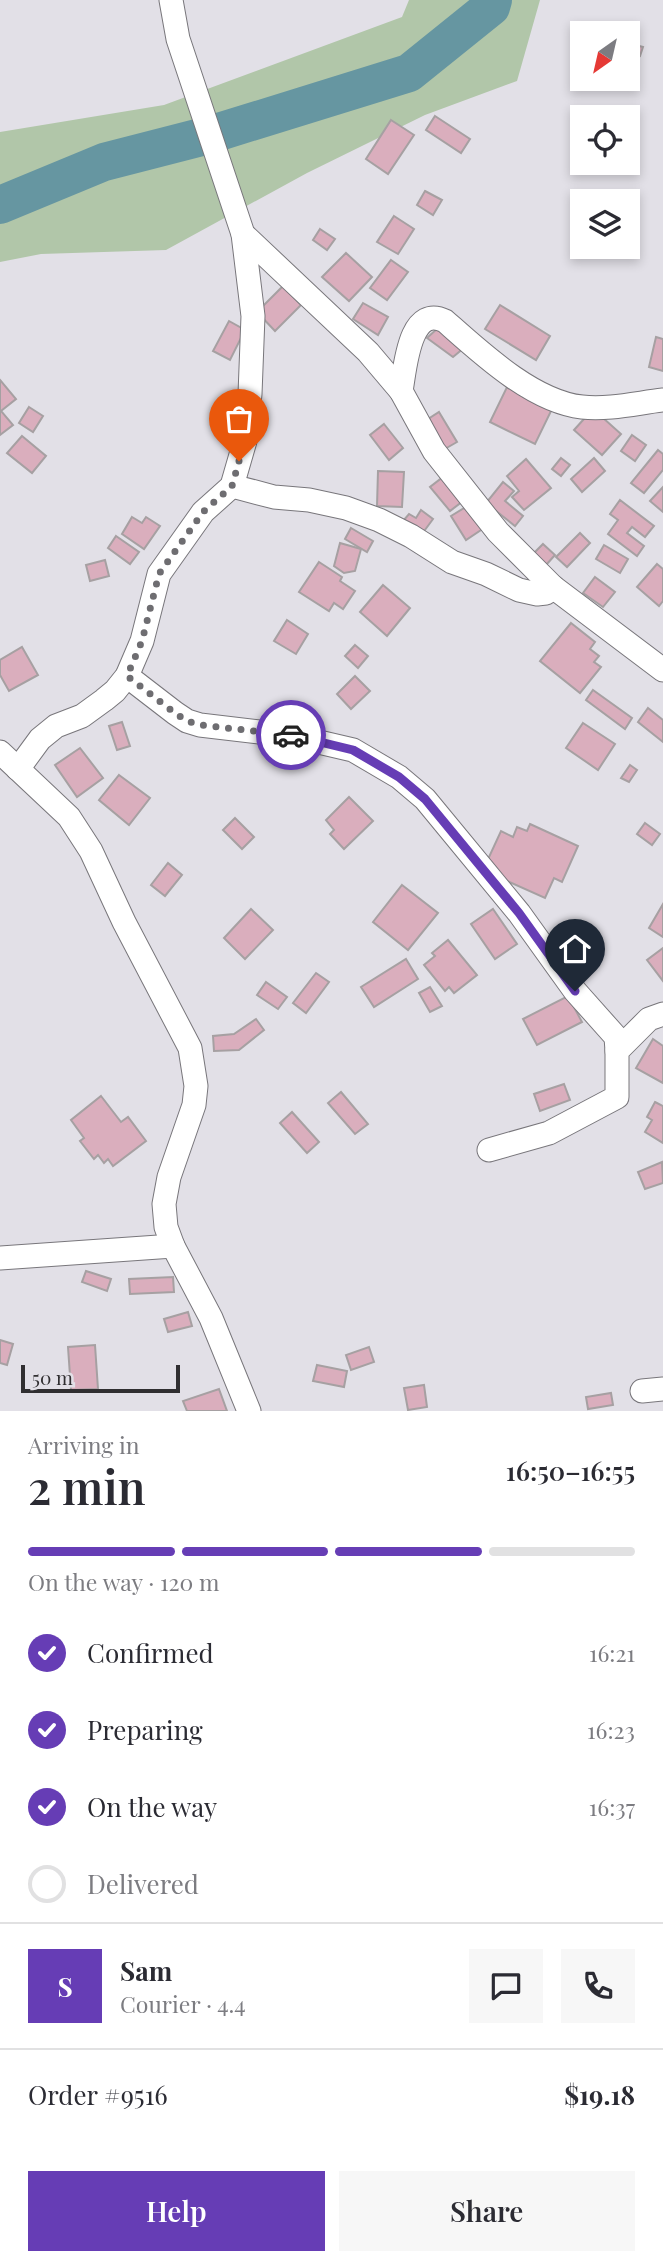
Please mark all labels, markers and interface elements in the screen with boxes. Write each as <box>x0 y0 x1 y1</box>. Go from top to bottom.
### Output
north arrow <box>570 21 640 91</box>
map controls <box>570 21 640 259</box>
button: locate <box>570 105 640 175</box>
button: layers <box>570 189 640 259</box>
pin <box>209 389 269 461</box>
icon: bag <box>220 400 258 438</box>
courier <box>256 700 326 770</box>
icon: car <box>272 716 310 754</box>
pin <box>545 919 605 991</box>
icon: home <box>556 930 594 968</box>
scale bar <box>21 1362 180 1394</box>
text: 50 m <box>32 1364 73 1390</box>
text: Arriving in <box>28 1429 140 1460</box>
text: 16:50–16:55 <box>506 1453 635 1488</box>
text: 2 min <box>28 1455 146 1517</box>
text: On the way · 120 m <box>28 1566 220 1597</box>
icon: check <box>28 1634 66 1672</box>
text: Confirmed <box>87 1635 214 1670</box>
text: 16:21 <box>589 1637 635 1668</box>
icon: check <box>28 1711 66 1749</box>
text: Preparing <box>87 1712 203 1747</box>
text: 16:23 <box>587 1714 635 1745</box>
icon: check <box>28 1788 66 1826</box>
text: On the way <box>87 1789 217 1824</box>
text: 16:37 <box>589 1791 635 1822</box>
text: Delivered <box>87 1866 199 1901</box>
button: chat <box>469 1949 543 2023</box>
button: phone <box>561 1949 635 2023</box>
text: Sam <box>120 1953 172 1988</box>
text: S <box>57 1969 73 2004</box>
text: Courier · 4.4 <box>120 1988 246 2019</box>
text: Order #9516 <box>28 2077 168 2112</box>
text: $19.18 <box>564 2077 635 2112</box>
button: Help <box>28 2171 325 2251</box>
button: Share <box>339 2171 635 2251</box>

